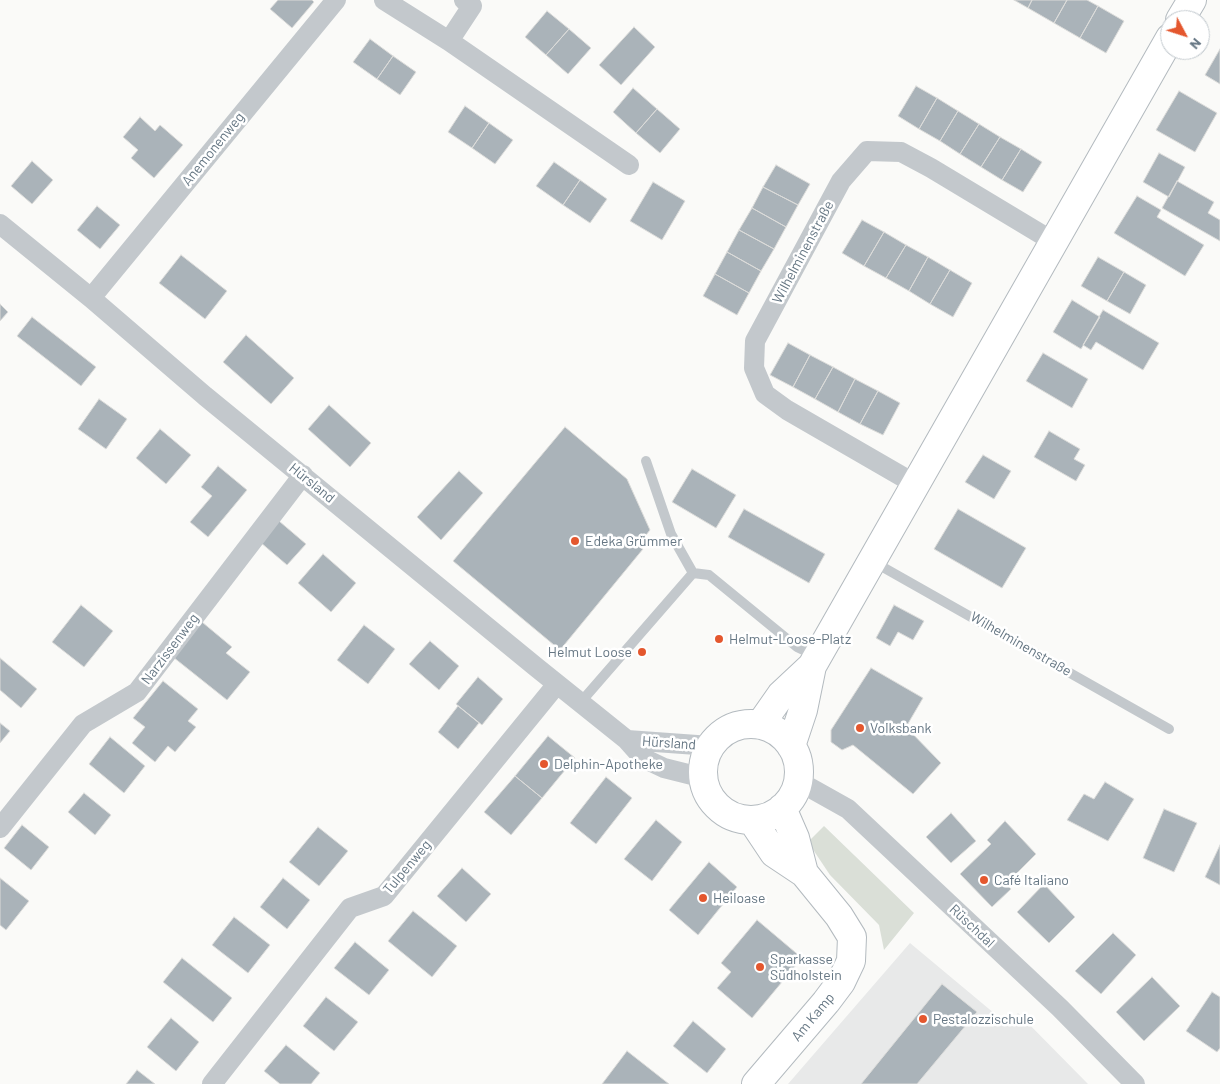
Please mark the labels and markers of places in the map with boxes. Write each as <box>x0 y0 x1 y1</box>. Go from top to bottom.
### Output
place label: Edeka Grümmer <box>585 533 682 549</box>
marker: Edeka Grümmer <box>569 535 581 547</box>
place label: Helmut-Loose-Platz <box>729 631 851 647</box>
marker: Helmut-Loose-Platz <box>713 633 725 645</box>
place label: Helmut Loose <box>548 644 632 660</box>
marker: Helmut Loose <box>636 646 648 658</box>
place label: Volksbank <box>870 720 931 736</box>
marker: Volksbank <box>854 722 866 734</box>
place label: Delphin-Apotheke <box>554 756 663 772</box>
marker: Delphin-Apotheke <box>538 758 550 770</box>
place label: Café Italiano <box>994 872 1069 888</box>
marker: Café Italiano <box>978 874 990 886</box>
place label: Heiloase <box>713 890 765 906</box>
marker: Heiloase <box>697 892 709 904</box>
place label: Sparkasse Südholstein <box>770 951 842 984</box>
marker: Sparkasse Südholstein <box>754 961 766 973</box>
place label: Pestalozzischule <box>933 1011 1034 1027</box>
marker: Pestalozzischule <box>917 1013 929 1025</box>

